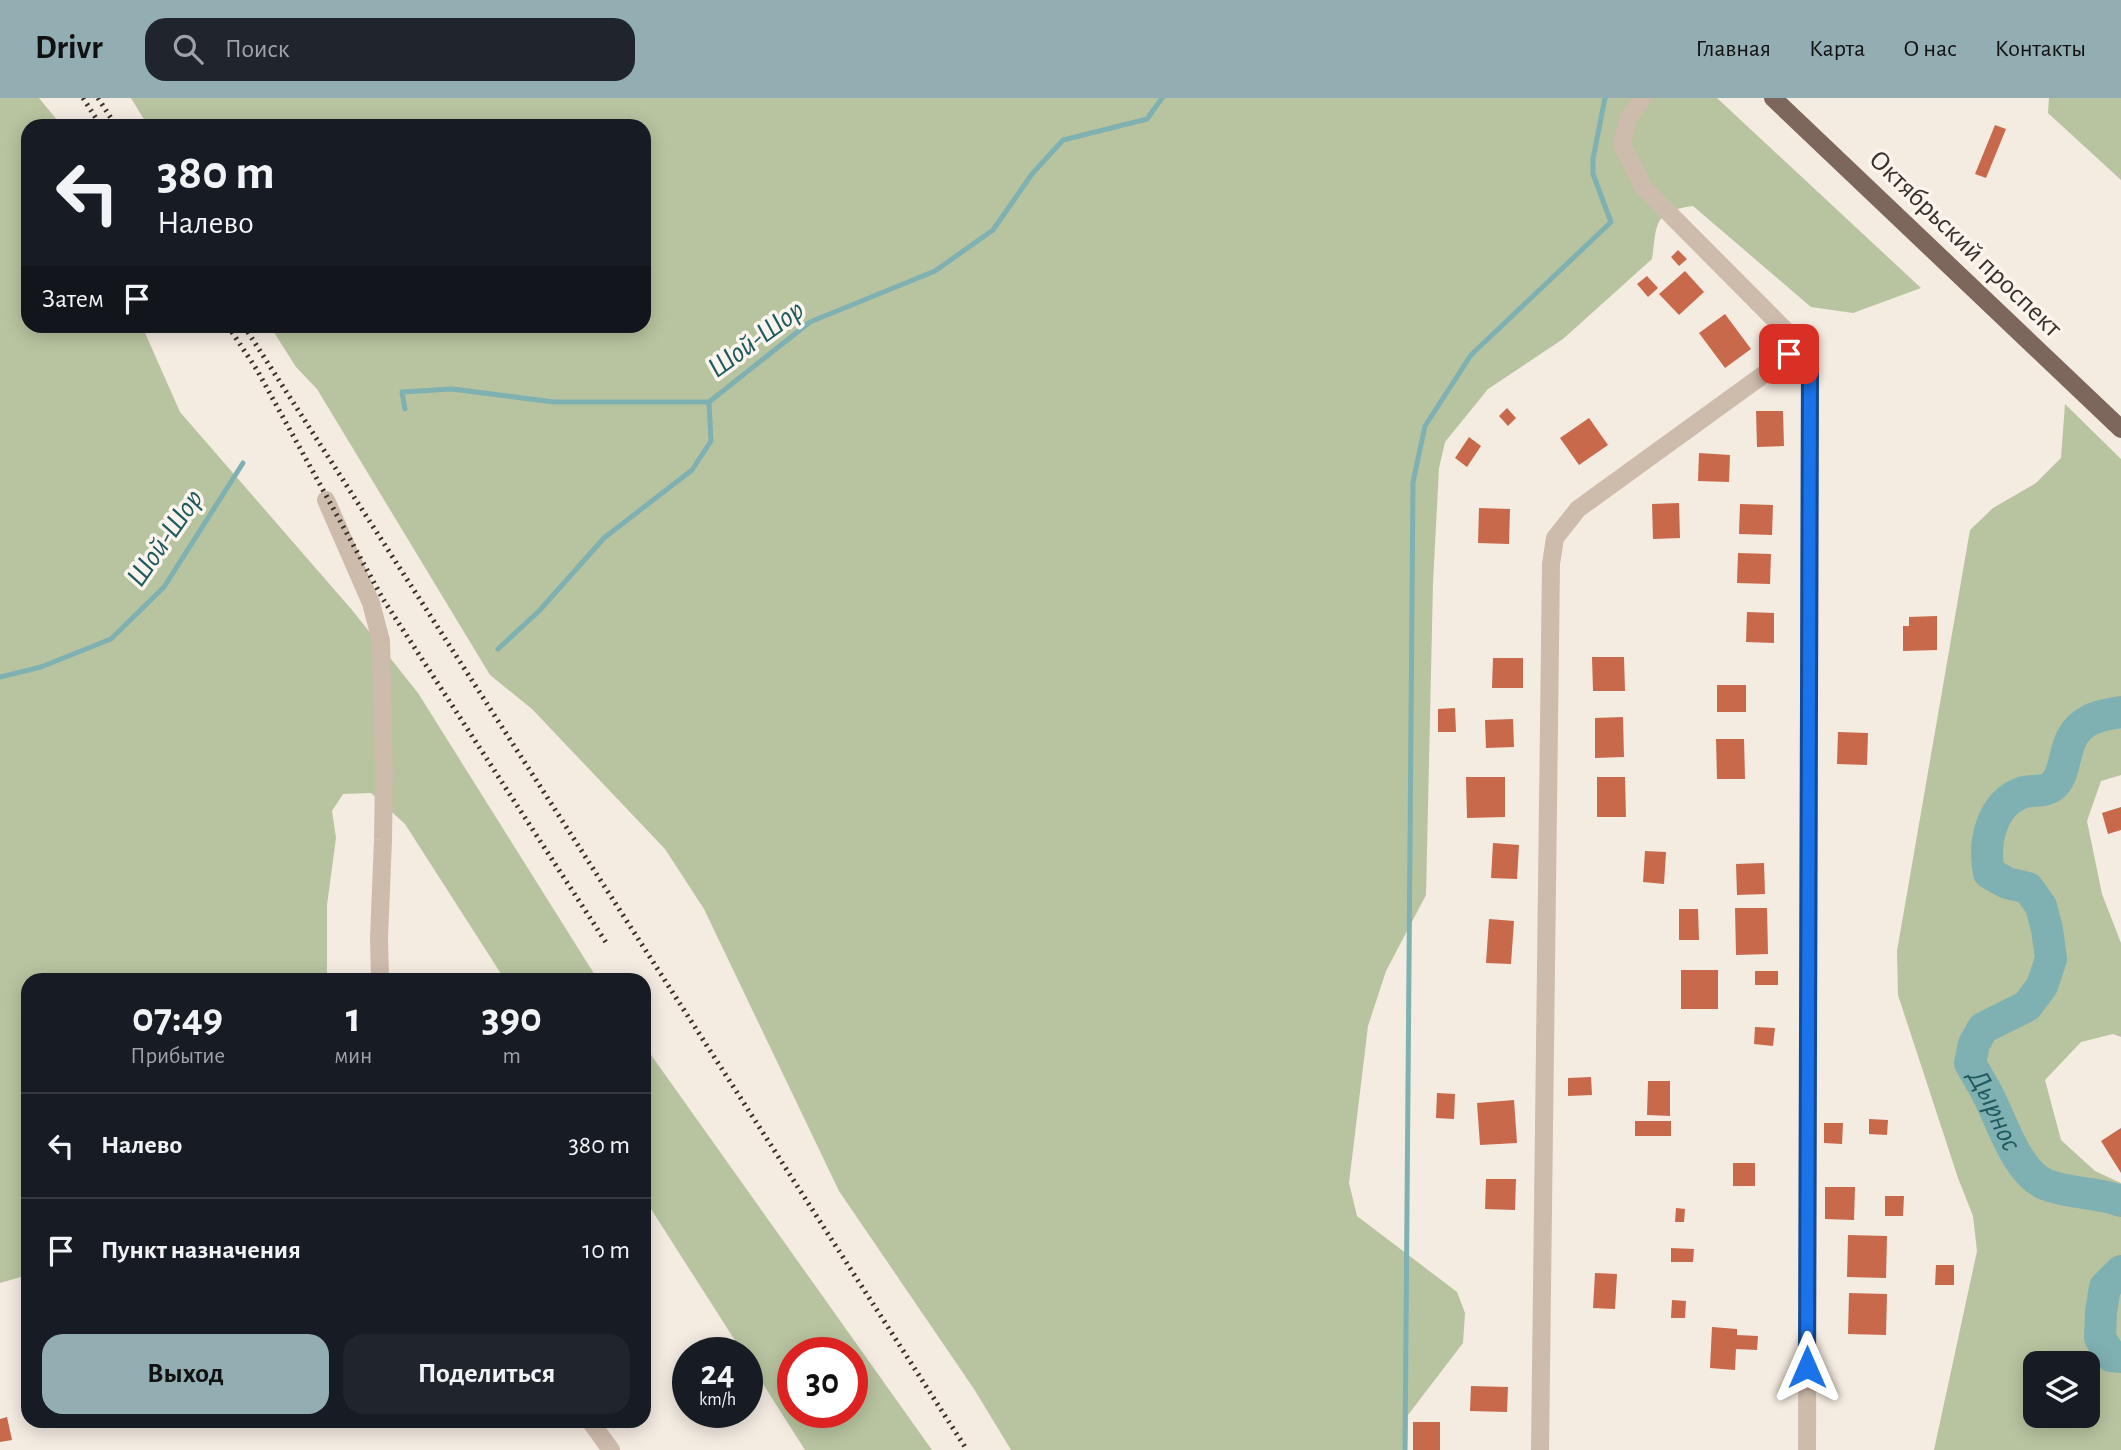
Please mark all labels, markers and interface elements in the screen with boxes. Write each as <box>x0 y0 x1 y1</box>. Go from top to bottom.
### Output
search box <box>145 18 635 81</box>
icon: search <box>169 30 207 68</box>
text: Drivr <box>35 32 103 65</box>
text: Поиск <box>225 36 290 62</box>
text: Главная <box>1696 37 1771 61</box>
text: Карта <box>1809 37 1865 61</box>
text: О нас <box>1903 37 1957 61</box>
text: Контакты <box>1995 37 2086 61</box>
street label: Октябрьский проспект <box>1863 145 2067 344</box>
icon: left <box>42 147 133 238</box>
text: 380 m <box>157 149 275 198</box>
text: Налево <box>157 207 254 239</box>
icon: arrive <box>118 280 156 318</box>
text: Затем <box>42 286 104 312</box>
water label: Шой-Шор <box>702 294 810 384</box>
pin <box>1759 324 1819 384</box>
icon: arrive <box>1770 335 1808 373</box>
water label: Шой-Шор <box>121 484 209 592</box>
text: 07:49 <box>132 997 223 1039</box>
text: 1 <box>346 997 361 1039</box>
text: 390 <box>482 997 542 1039</box>
text: Прибытие <box>130 1045 225 1068</box>
text: мин <box>334 1045 372 1068</box>
text: m <box>502 1045 521 1068</box>
water label: Дырнос <box>1961 1063 2027 1157</box>
icon: left <box>42 1127 80 1165</box>
text: Налево <box>101 1132 182 1158</box>
text: 380 m <box>568 1132 630 1158</box>
icon: arrive <box>42 1232 80 1270</box>
text: Пункт назначения <box>101 1237 301 1263</box>
text: 10 m <box>582 1237 630 1263</box>
position arrow <box>1770 1330 1844 1404</box>
button: Выход <box>42 1334 329 1414</box>
button: Поделиться <box>343 1334 630 1414</box>
speed limit sign: 30 <box>777 1337 868 1428</box>
map controls <box>2023 1351 2100 1428</box>
button: layers <box>2023 1351 2100 1428</box>
text: 24 <box>700 1356 735 1391</box>
text: km/h <box>699 1391 736 1409</box>

